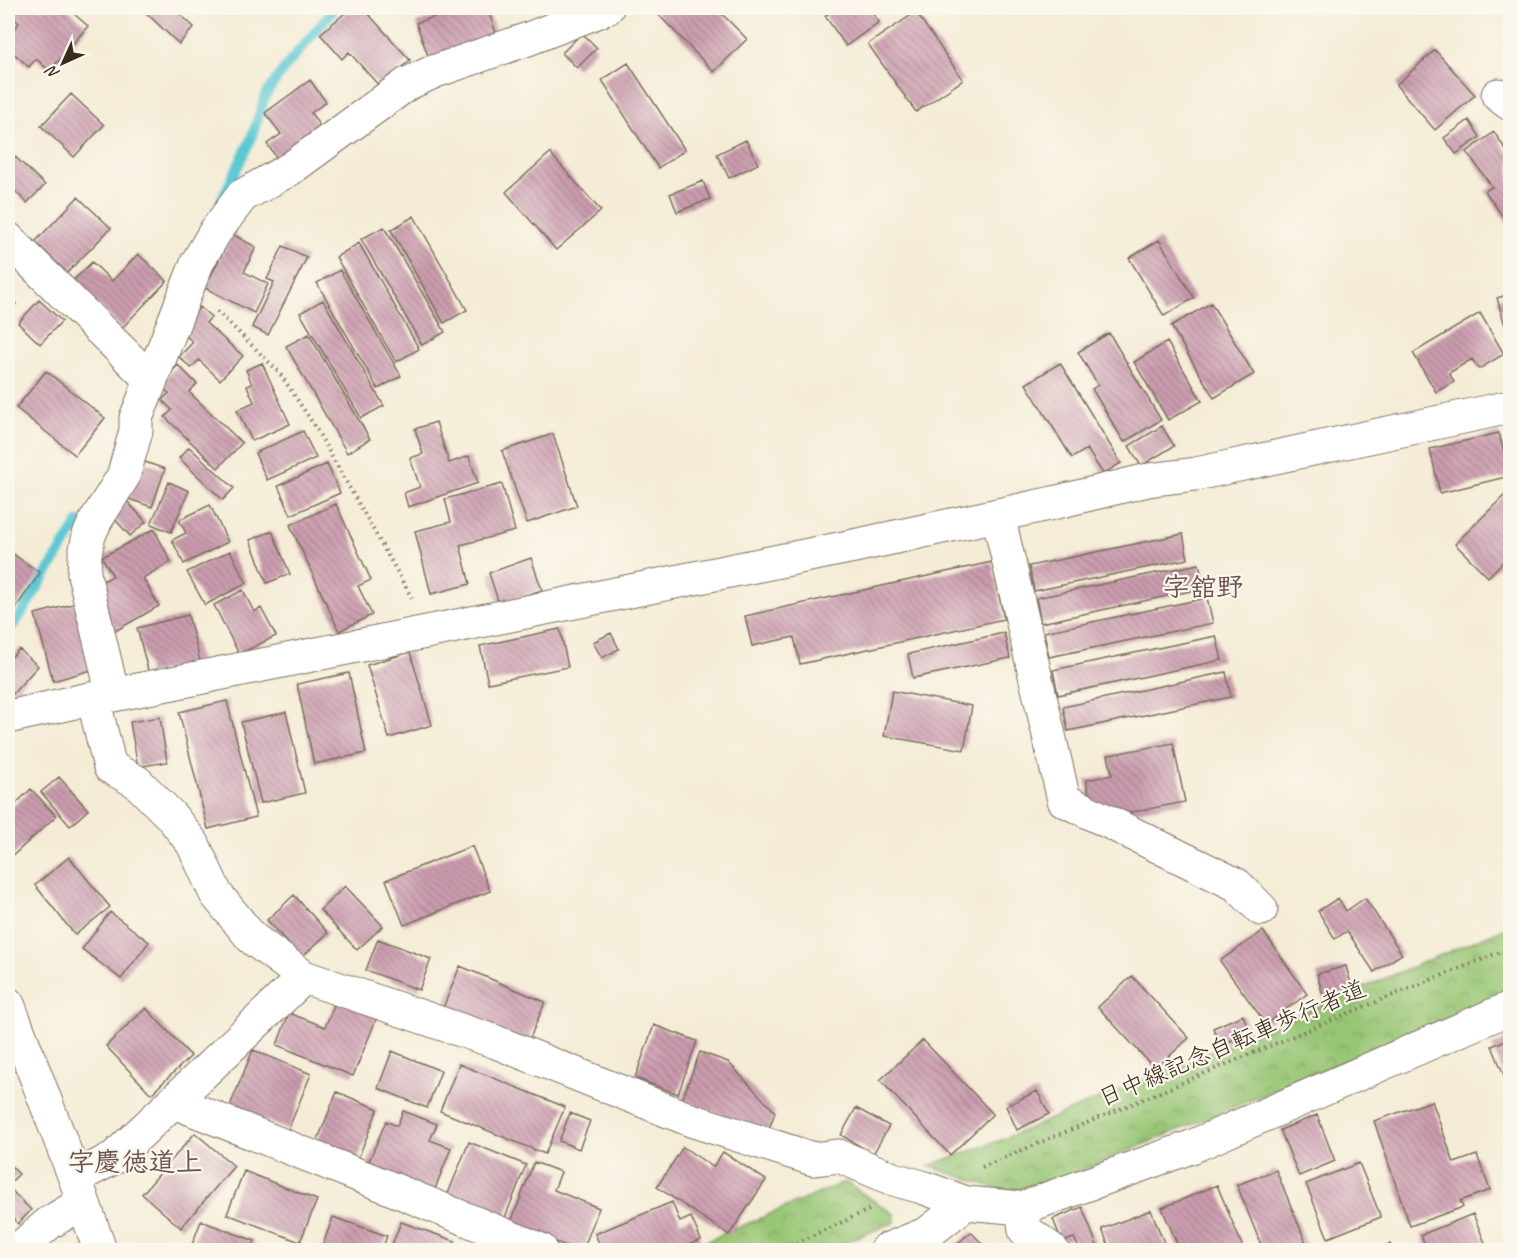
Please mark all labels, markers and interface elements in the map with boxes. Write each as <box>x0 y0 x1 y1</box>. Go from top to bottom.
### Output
north arrow <box>33 33 93 93</box>
text: N <box>40 60 64 83</box>
district label: 字舘野 <box>1163 570 1244 604</box>
street label: 日中線記念自転車歩行者道 <box>1094 973 1370 1113</box>
district label: 字慶徳道上 <box>68 1145 203 1179</box>

